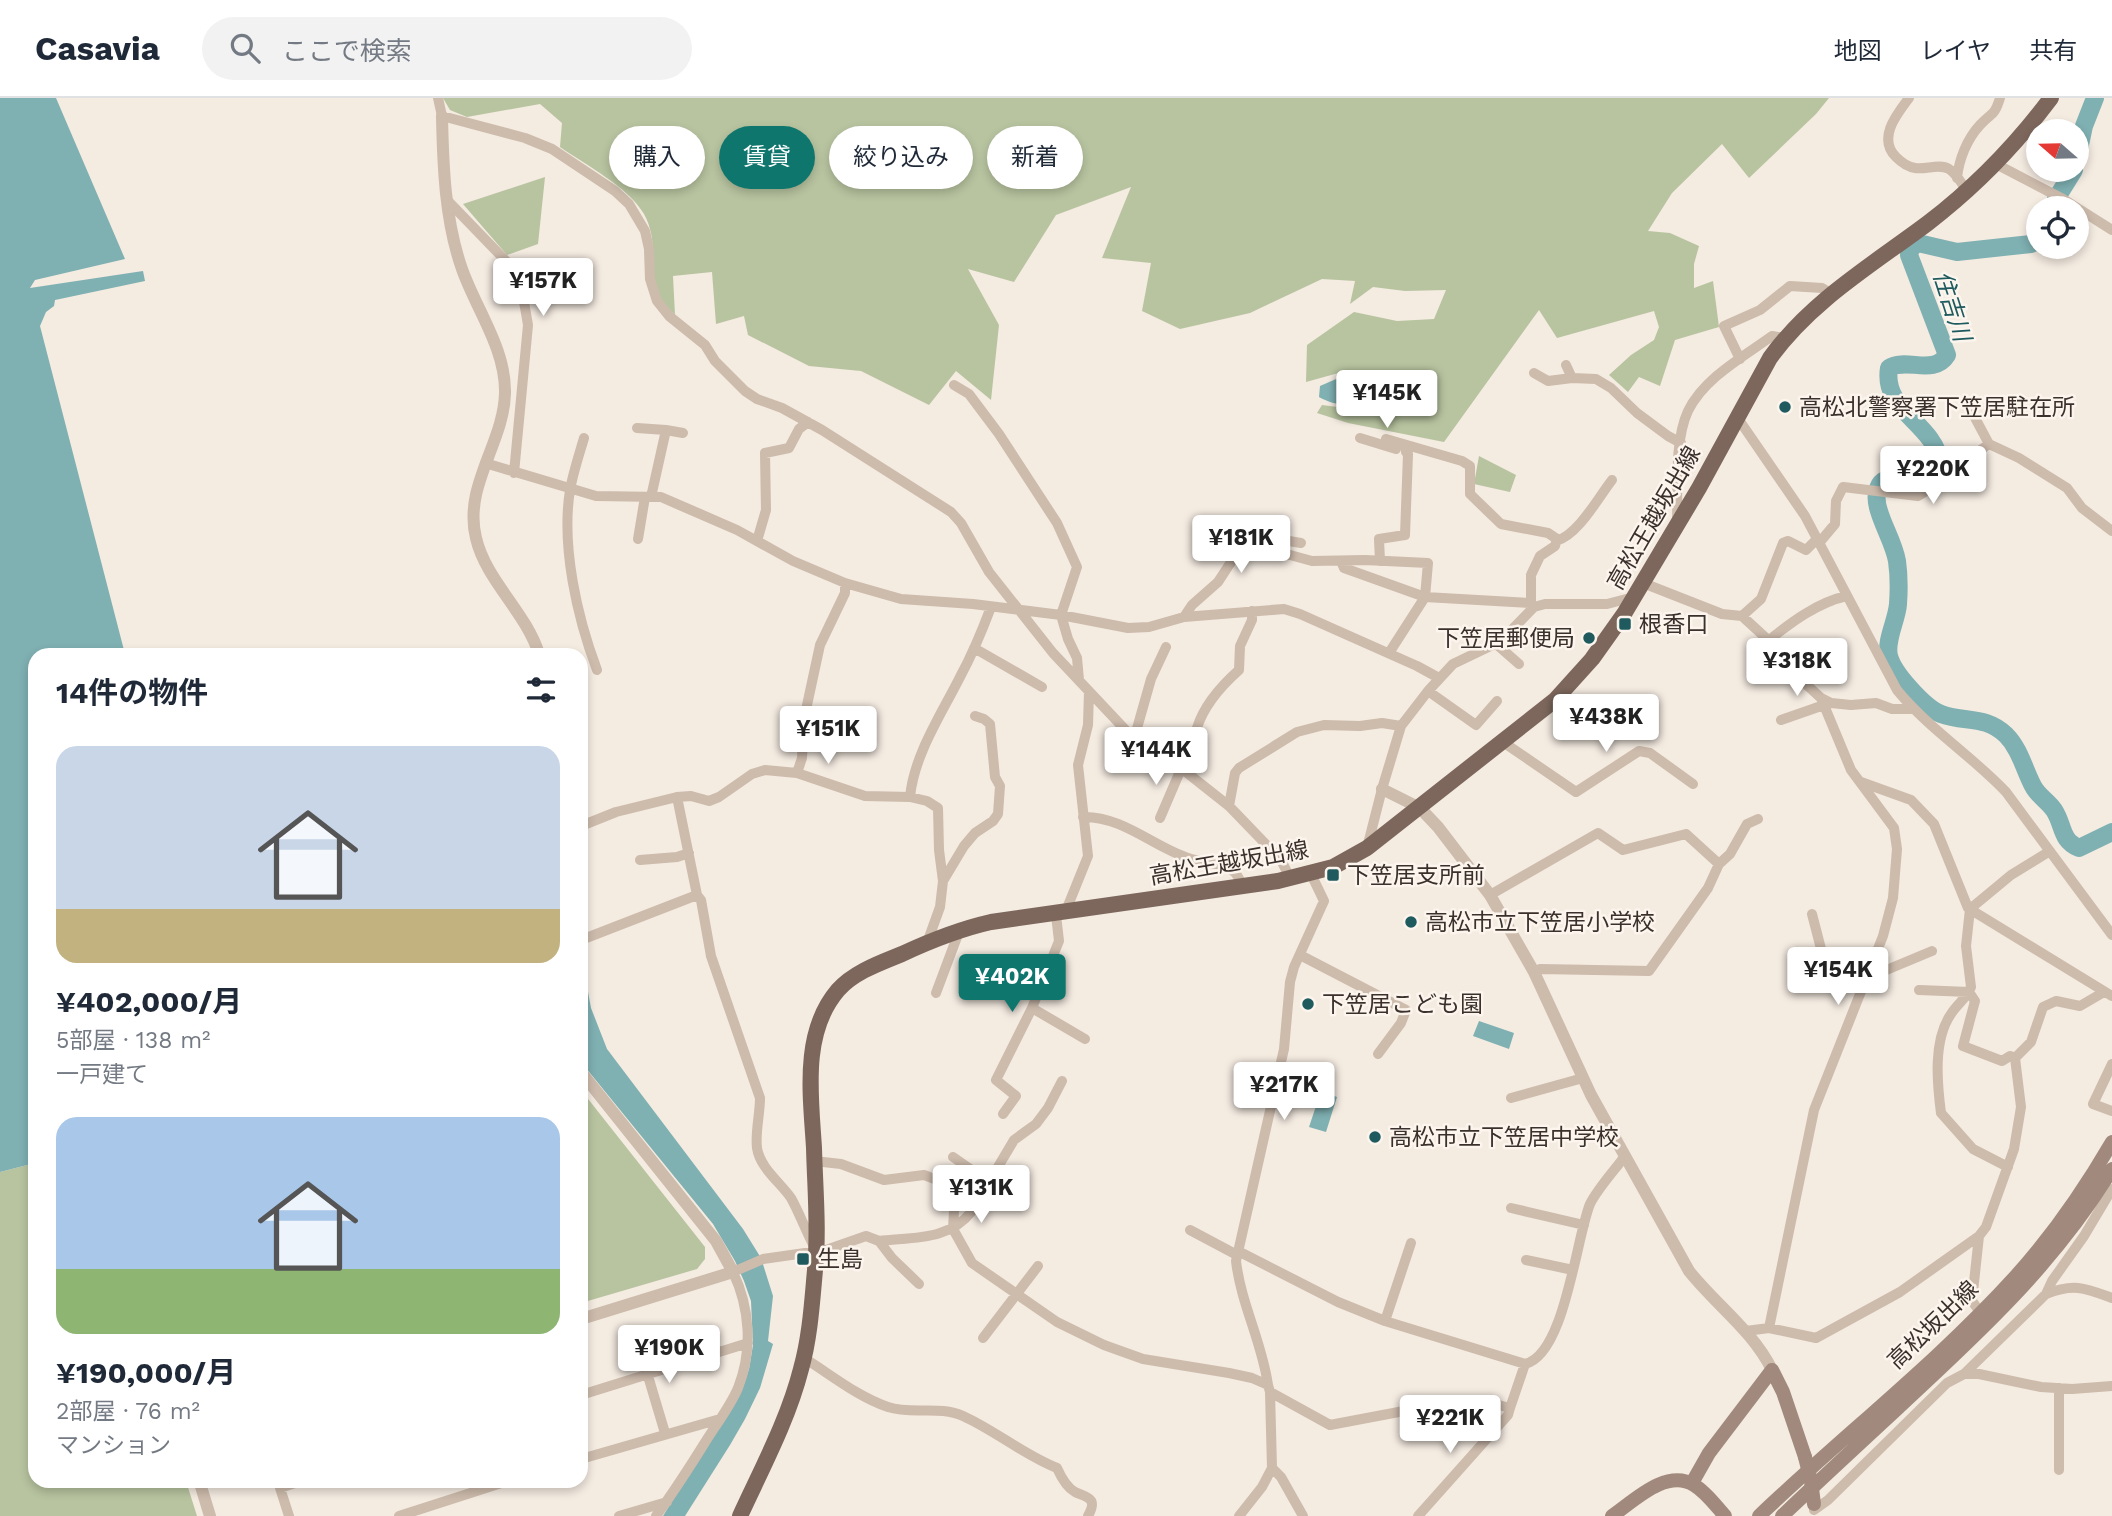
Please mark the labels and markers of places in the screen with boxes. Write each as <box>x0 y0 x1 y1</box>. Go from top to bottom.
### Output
pin: ¥157K <box>494 258 592 318</box>
pin: ¥145K <box>1338 370 1436 430</box>
place label: 高松北警察署下笠居駐在所 <box>1799 394 2075 421</box>
marker: 高松北警察署下笠居駐在所 <box>1777 399 1793 415</box>
pin: ¥220K <box>1884 446 1982 506</box>
pin: ¥181K <box>1192 516 1290 575</box>
place label: 根香口 <box>1639 611 1708 638</box>
marker: 根香口 <box>1617 616 1633 632</box>
place label: 下笠居郵便局 <box>1437 625 1575 652</box>
marker: 下笠居郵便局 <box>1581 630 1597 646</box>
pin: ¥318K <box>1748 638 1846 698</box>
pin: ¥438K <box>1557 694 1655 754</box>
pin: ¥151K <box>779 706 877 766</box>
pin: ¥144K <box>1107 728 1205 787</box>
place label: 下笠居支所前 <box>1347 862 1485 889</box>
marker: 下笠居支所前 <box>1325 867 1341 883</box>
place label: 高松市立下笠居小学校 <box>1425 909 1655 936</box>
marker: 高松市立下笠居小学校 <box>1403 914 1419 930</box>
pin: ¥154K <box>1789 948 1887 1007</box>
pin: ¥402K <box>963 954 1061 1014</box>
place label: 下笠居こども園 <box>1322 991 1483 1018</box>
marker: 下笠居こども園 <box>1300 996 1316 1012</box>
pin: ¥217K <box>1235 1062 1333 1122</box>
place label: 高松市立下笠居中学校 <box>1389 1124 1619 1151</box>
marker: 高松市立下笠居中学校 <box>1367 1129 1383 1145</box>
pin: ¥131K <box>932 1166 1030 1225</box>
place label: 生島 <box>817 1246 863 1273</box>
marker: 生島 <box>795 1251 811 1267</box>
pin: ¥190K <box>620 1326 718 1385</box>
pin: ¥221K <box>1401 1396 1499 1455</box>

